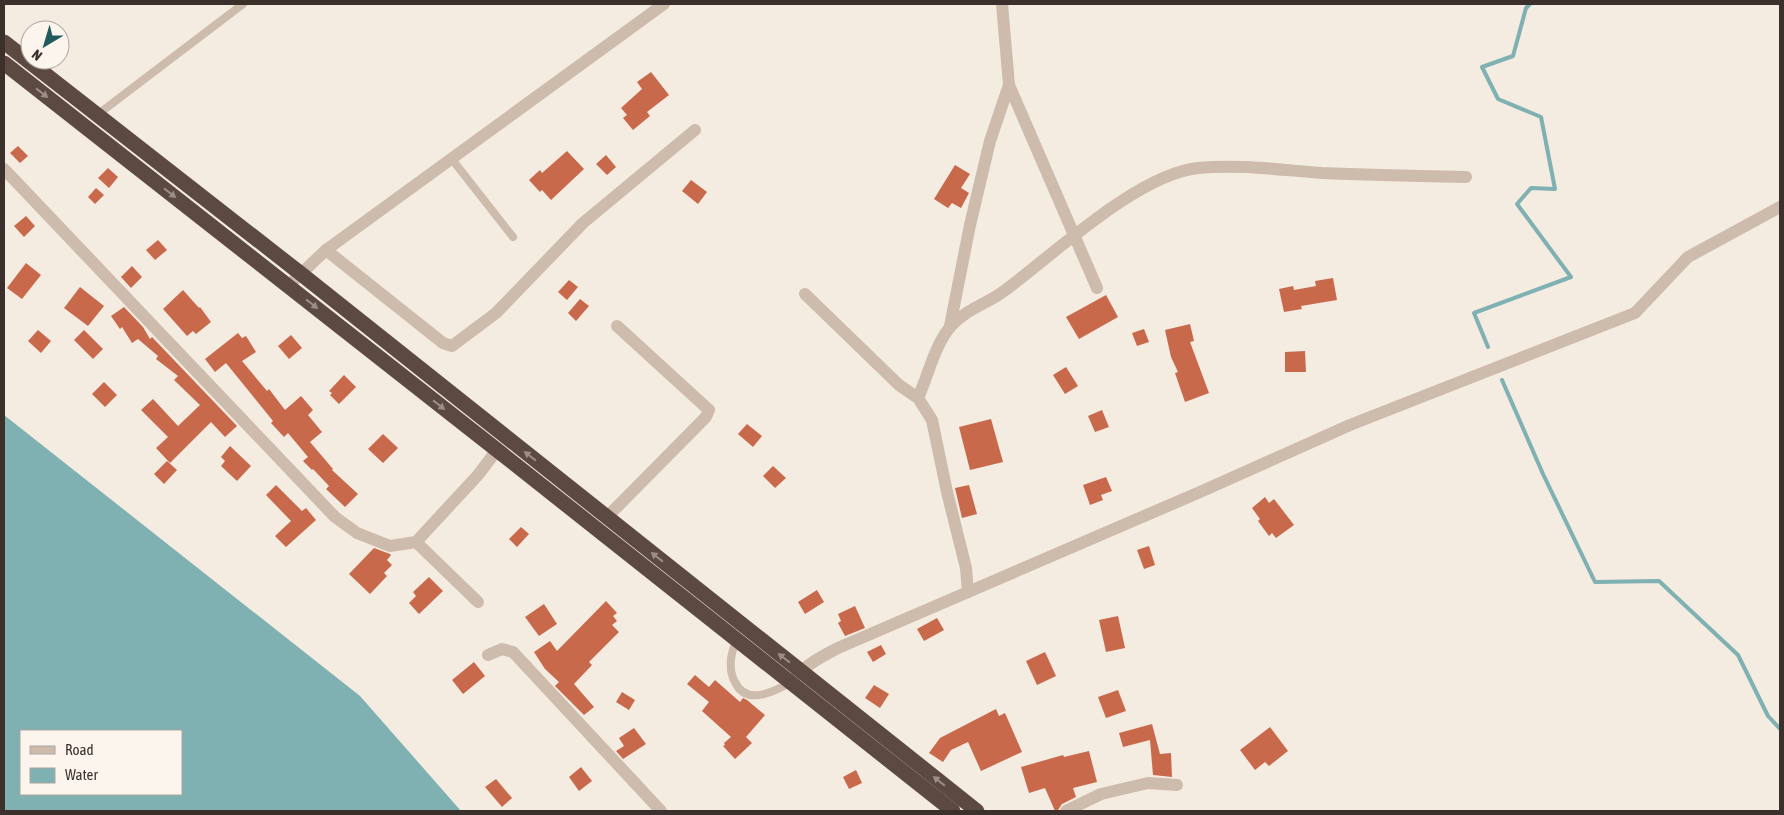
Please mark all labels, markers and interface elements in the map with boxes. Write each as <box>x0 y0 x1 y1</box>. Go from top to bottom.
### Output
north arrow <box>20 20 70 70</box>
text: N <box>29 46 45 64</box>
one-way arrow <box>35 88 49 98</box>
one-way arrow <box>163 188 176 199</box>
one-way arrow <box>305 299 318 310</box>
one-way arrow <box>432 399 445 410</box>
one-way arrow <box>523 450 536 461</box>
one-way arrow <box>651 551 664 562</box>
one-way arrow <box>778 652 791 663</box>
legend <box>20 730 182 795</box>
text: Road <box>65 741 94 758</box>
text: Water <box>65 766 98 783</box>
one-way arrow <box>933 775 946 786</box>

